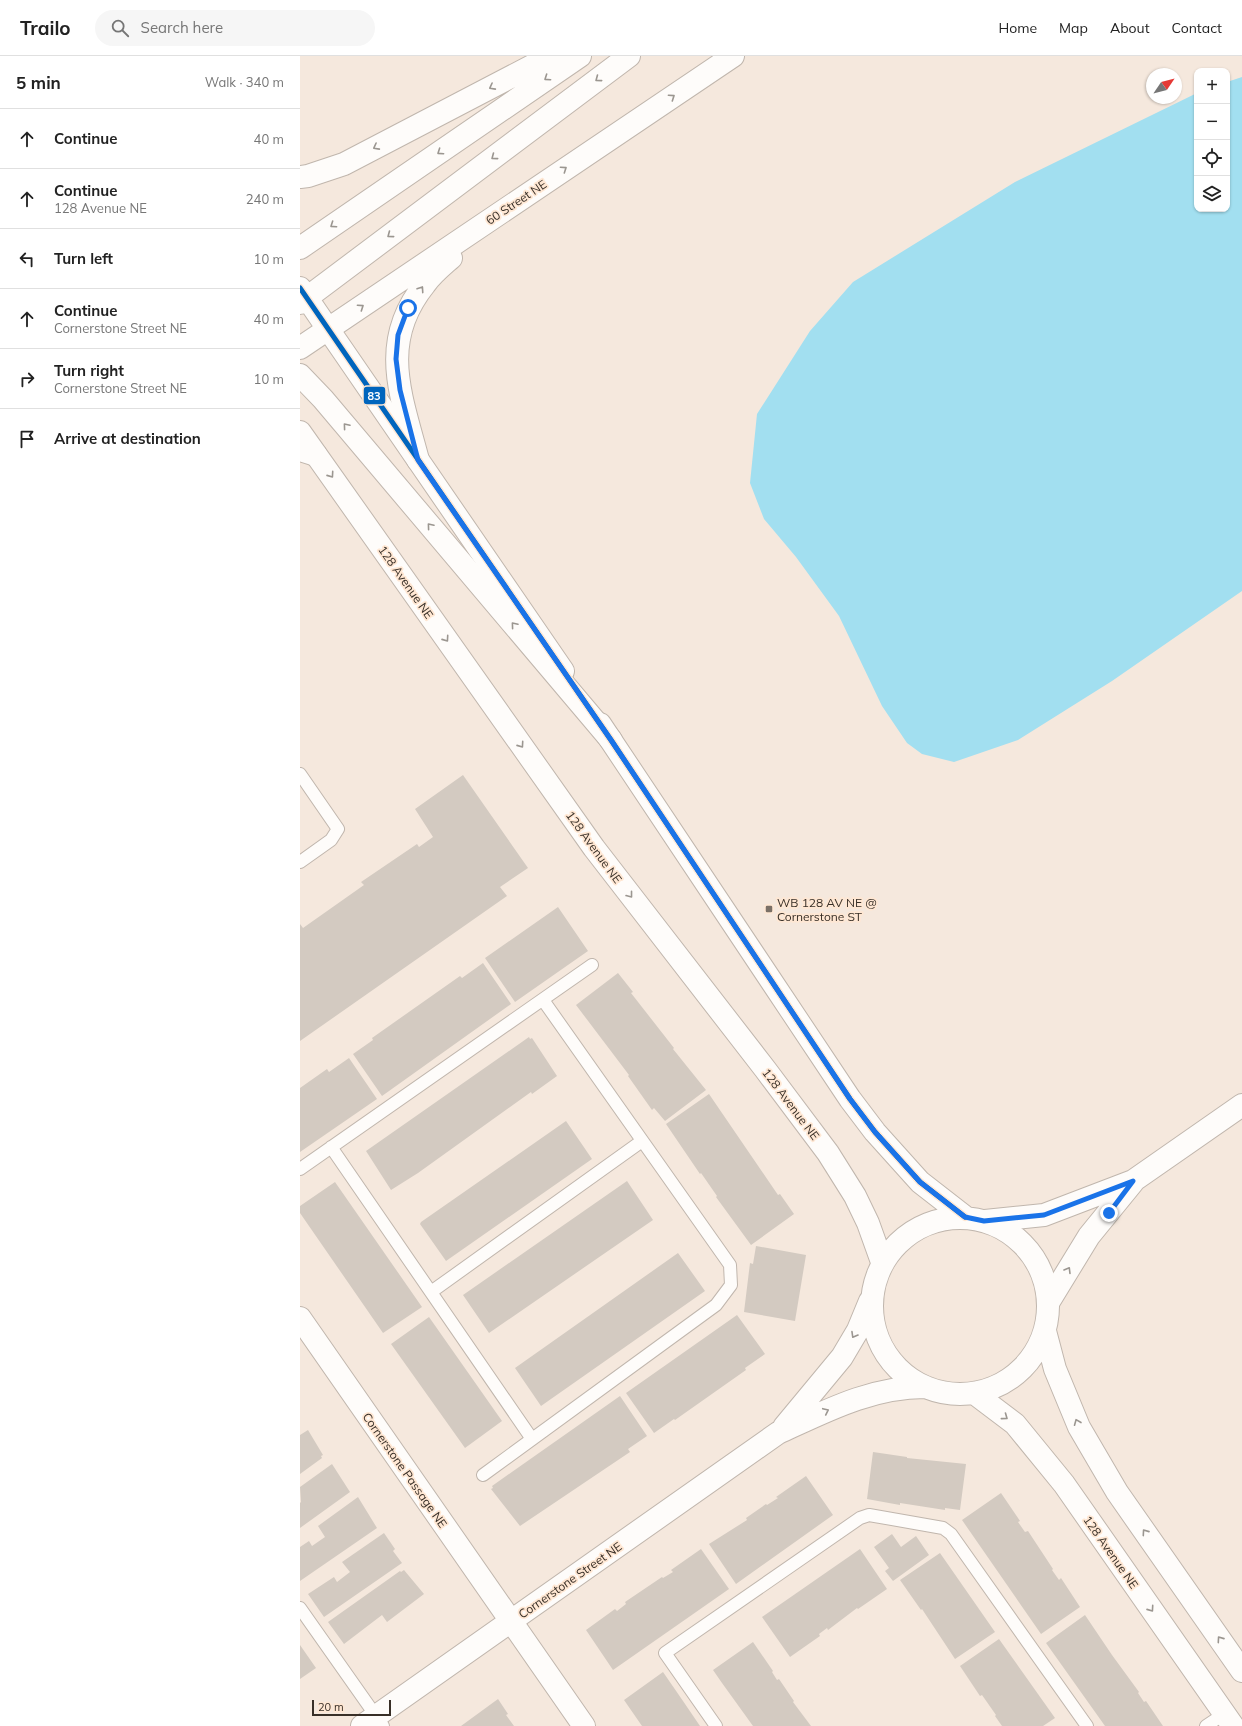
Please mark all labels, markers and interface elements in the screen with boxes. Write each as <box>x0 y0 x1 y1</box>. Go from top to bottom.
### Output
search box <box>95 10 375 46</box>
text: Trailo <box>20 16 71 40</box>
icon: search <box>109 17 131 39</box>
text: Search here <box>141 18 223 37</box>
text: Home <box>998 19 1037 37</box>
text: Map <box>1059 19 1088 37</box>
text: About <box>1110 19 1150 37</box>
text: Contact <box>1172 19 1222 37</box>
north arrow <box>1146 68 1182 104</box>
map controls <box>1194 68 1230 212</box>
button: + <box>1194 68 1230 104</box>
text: 5 min <box>16 72 61 93</box>
one-way arrow <box>545 73 552 80</box>
text: Walk · 340 m <box>205 74 284 90</box>
one-way arrow <box>596 75 603 82</box>
one-way arrow <box>488 82 496 90</box>
one-way arrow <box>668 94 675 102</box>
button: − <box>1194 104 1230 140</box>
icon: ahead <box>16 128 38 150</box>
text: Continue <box>54 129 117 148</box>
text: 40 m <box>254 131 284 147</box>
button: locate <box>1194 140 1230 176</box>
one-way arrow <box>373 142 381 150</box>
one-way arrow <box>437 147 444 155</box>
one-way arrow <box>491 152 498 160</box>
one-way arrow <box>560 167 567 174</box>
street label: 60 Street NE <box>483 176 549 228</box>
button: layers <box>1194 176 1230 212</box>
text: Continue <box>54 181 117 200</box>
icon: ahead <box>16 188 38 210</box>
text: 240 m <box>246 191 284 207</box>
text: 128 Avenue NE <box>54 200 147 216</box>
one-way arrow <box>330 220 337 228</box>
one-way arrow <box>387 230 394 237</box>
icon: left <box>16 248 38 270</box>
text: Turn left <box>54 249 113 268</box>
text: 10 m <box>254 251 284 267</box>
one-way arrow <box>416 286 424 293</box>
route start <box>399 299 417 317</box>
text: Continue <box>54 301 117 320</box>
one-way arrow <box>357 304 364 312</box>
icon: ahead <box>16 308 38 330</box>
text: 40 m <box>254 311 284 327</box>
text: Cornerstone Street NE <box>54 320 187 336</box>
text: Turn right <box>54 361 124 380</box>
icon: right <box>16 368 38 390</box>
text: 10 m <box>254 371 284 387</box>
text: Cornerstone Street NE <box>54 380 187 396</box>
line badge: 83 <box>363 386 386 405</box>
text: 83 <box>367 389 381 403</box>
one-way arrow <box>343 424 350 431</box>
icon: arrive <box>16 428 38 450</box>
text: Arrive at destination <box>54 429 201 448</box>
one-way arrow <box>326 471 333 478</box>
one-way arrow <box>427 523 434 530</box>
street label: 128 Avenue NE <box>375 543 437 621</box>
one-way arrow <box>511 622 518 630</box>
one-way arrow <box>441 634 448 641</box>
one-way arrow <box>516 741 524 748</box>
street label: 128 Avenue NE <box>563 808 625 886</box>
one-way arrow <box>626 891 633 898</box>
place label: WB 128 AV NE @ Cornerstone ST <box>777 895 877 924</box>
marker: WB 128 AV NE @ Cornerstone ST <box>764 904 774 914</box>
street label: 128 Avenue NE <box>759 1065 823 1143</box>
route end <box>1100 1204 1118 1222</box>
one-way arrow <box>1063 1267 1070 1274</box>
one-way arrow <box>852 1331 859 1338</box>
one-way arrow <box>822 1408 829 1416</box>
street label: Cornerstone Passage NE <box>360 1410 450 1530</box>
one-way arrow <box>1001 1412 1008 1419</box>
one-way arrow <box>1073 1418 1081 1425</box>
street label: 128 Avenue NE <box>1080 1513 1142 1591</box>
one-way arrow <box>1142 1529 1150 1536</box>
street label: Cornerstone Street NE <box>515 1539 625 1621</box>
one-way arrow <box>1146 1605 1154 1612</box>
one-way arrow <box>1218 1636 1225 1643</box>
scale bar <box>312 1698 391 1717</box>
text: 20 m <box>318 1700 344 1714</box>

